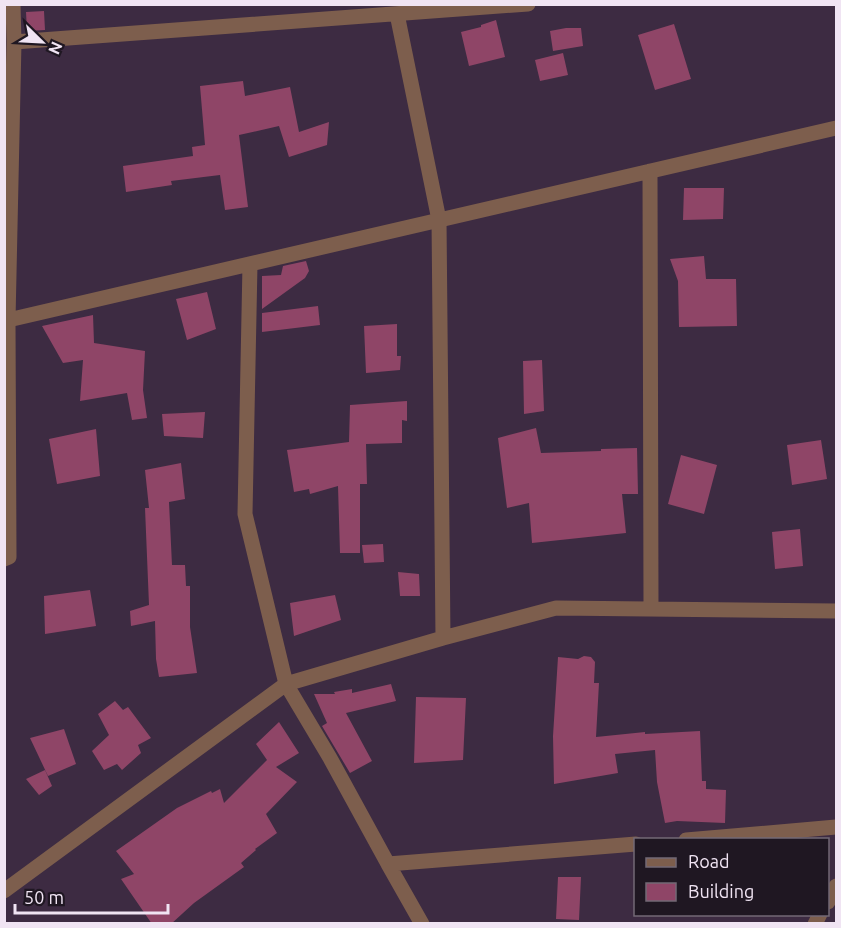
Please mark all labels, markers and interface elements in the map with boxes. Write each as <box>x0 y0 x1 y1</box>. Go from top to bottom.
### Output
north arrow <box>12 12 72 72</box>
text: N <box>45 39 66 57</box>
legend <box>634 838 829 916</box>
text: Road <box>688 851 730 871</box>
scale bar <box>15 877 168 915</box>
text: Building <box>688 881 754 901</box>
text: 50 m <box>24 887 64 907</box>

